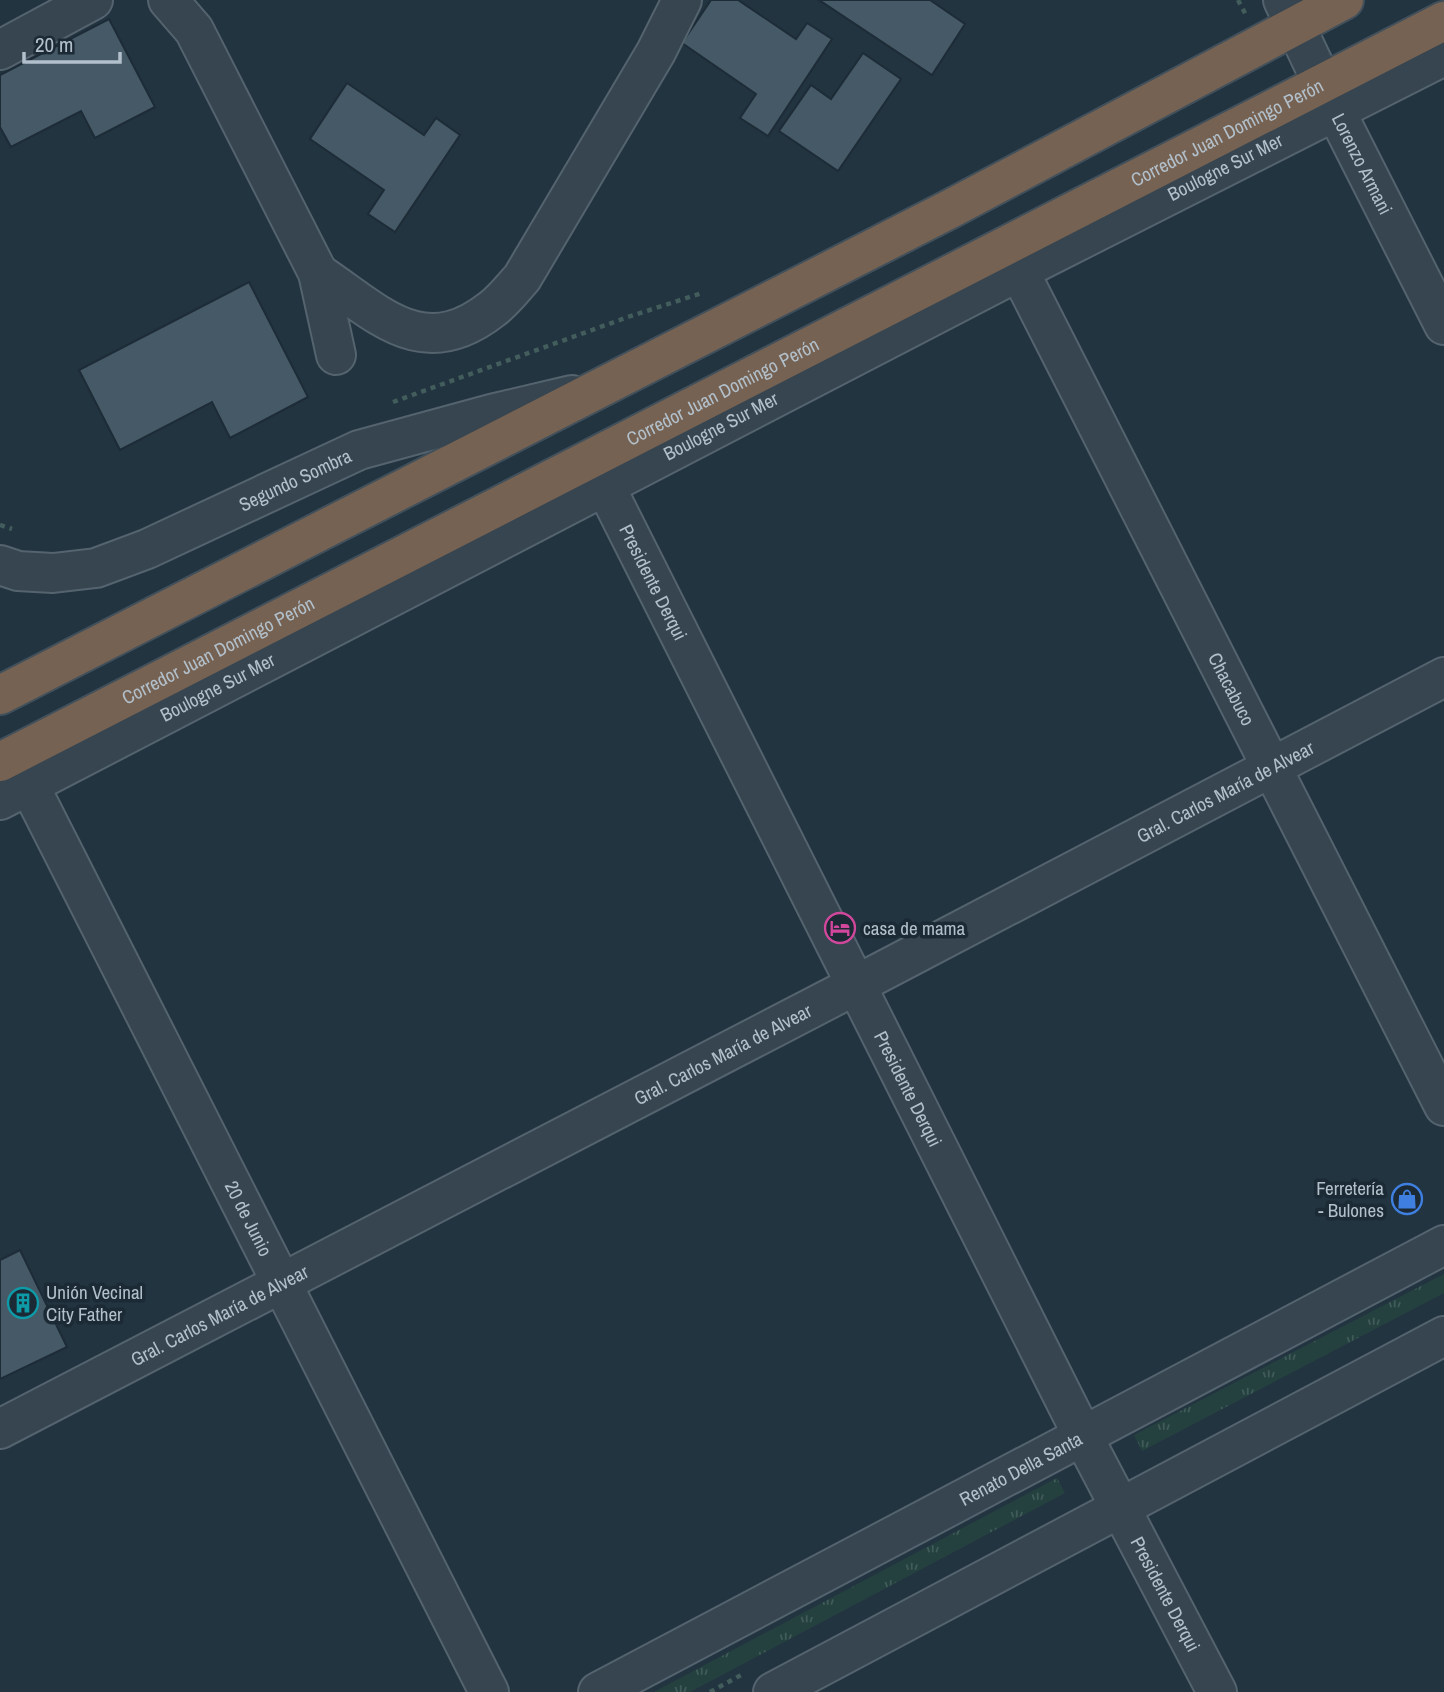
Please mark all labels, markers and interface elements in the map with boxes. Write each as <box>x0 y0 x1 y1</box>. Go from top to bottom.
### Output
scale bar <box>24 21 121 65</box>
text: 20 m <box>35 30 73 59</box>
street label: Corredor Juan Domingo Perón <box>1126 72 1328 193</box>
street label: Lorenzo Armani <box>1326 109 1399 219</box>
street label: Boulogne Sur Mer <box>1163 126 1288 207</box>
street label: Corredor Juan Domingo Perón <box>622 331 823 452</box>
street label: Boulogne Sur Mer <box>659 385 783 466</box>
street label: Segundo Sombra <box>234 442 356 517</box>
street label: Presidente Derqui <box>613 520 693 645</box>
street label: Corredor Juan Domingo Perón <box>117 590 319 710</box>
street label: Boulogne Sur Mer <box>156 646 280 728</box>
street label: Chacabuco <box>1202 648 1261 730</box>
street label: Gral. Carlos María de Alvear <box>1132 734 1319 849</box>
hotel icon: casa de mama <box>823 911 857 945</box>
place label: casa de mama <box>863 915 966 941</box>
street label: Gral. Carlos María de Alvear <box>629 997 817 1111</box>
street label: Presidente Derqui <box>868 1026 948 1151</box>
place label: Ferretería - Bulones <box>1316 1175 1384 1223</box>
street label: 20 de Junio <box>219 1176 279 1261</box>
shop icon: Ferretería - Bulones <box>1390 1182 1424 1216</box>
street label: Gral. Carlos María de Alvear <box>126 1258 313 1372</box>
place label: Unión Vecinal City Father <box>46 1279 143 1327</box>
building icon: Unión Vecinal City Father <box>6 1286 40 1320</box>
street label: Renato Della Santa <box>955 1425 1087 1512</box>
street label: Presidente Derqui <box>1125 1532 1206 1656</box>

